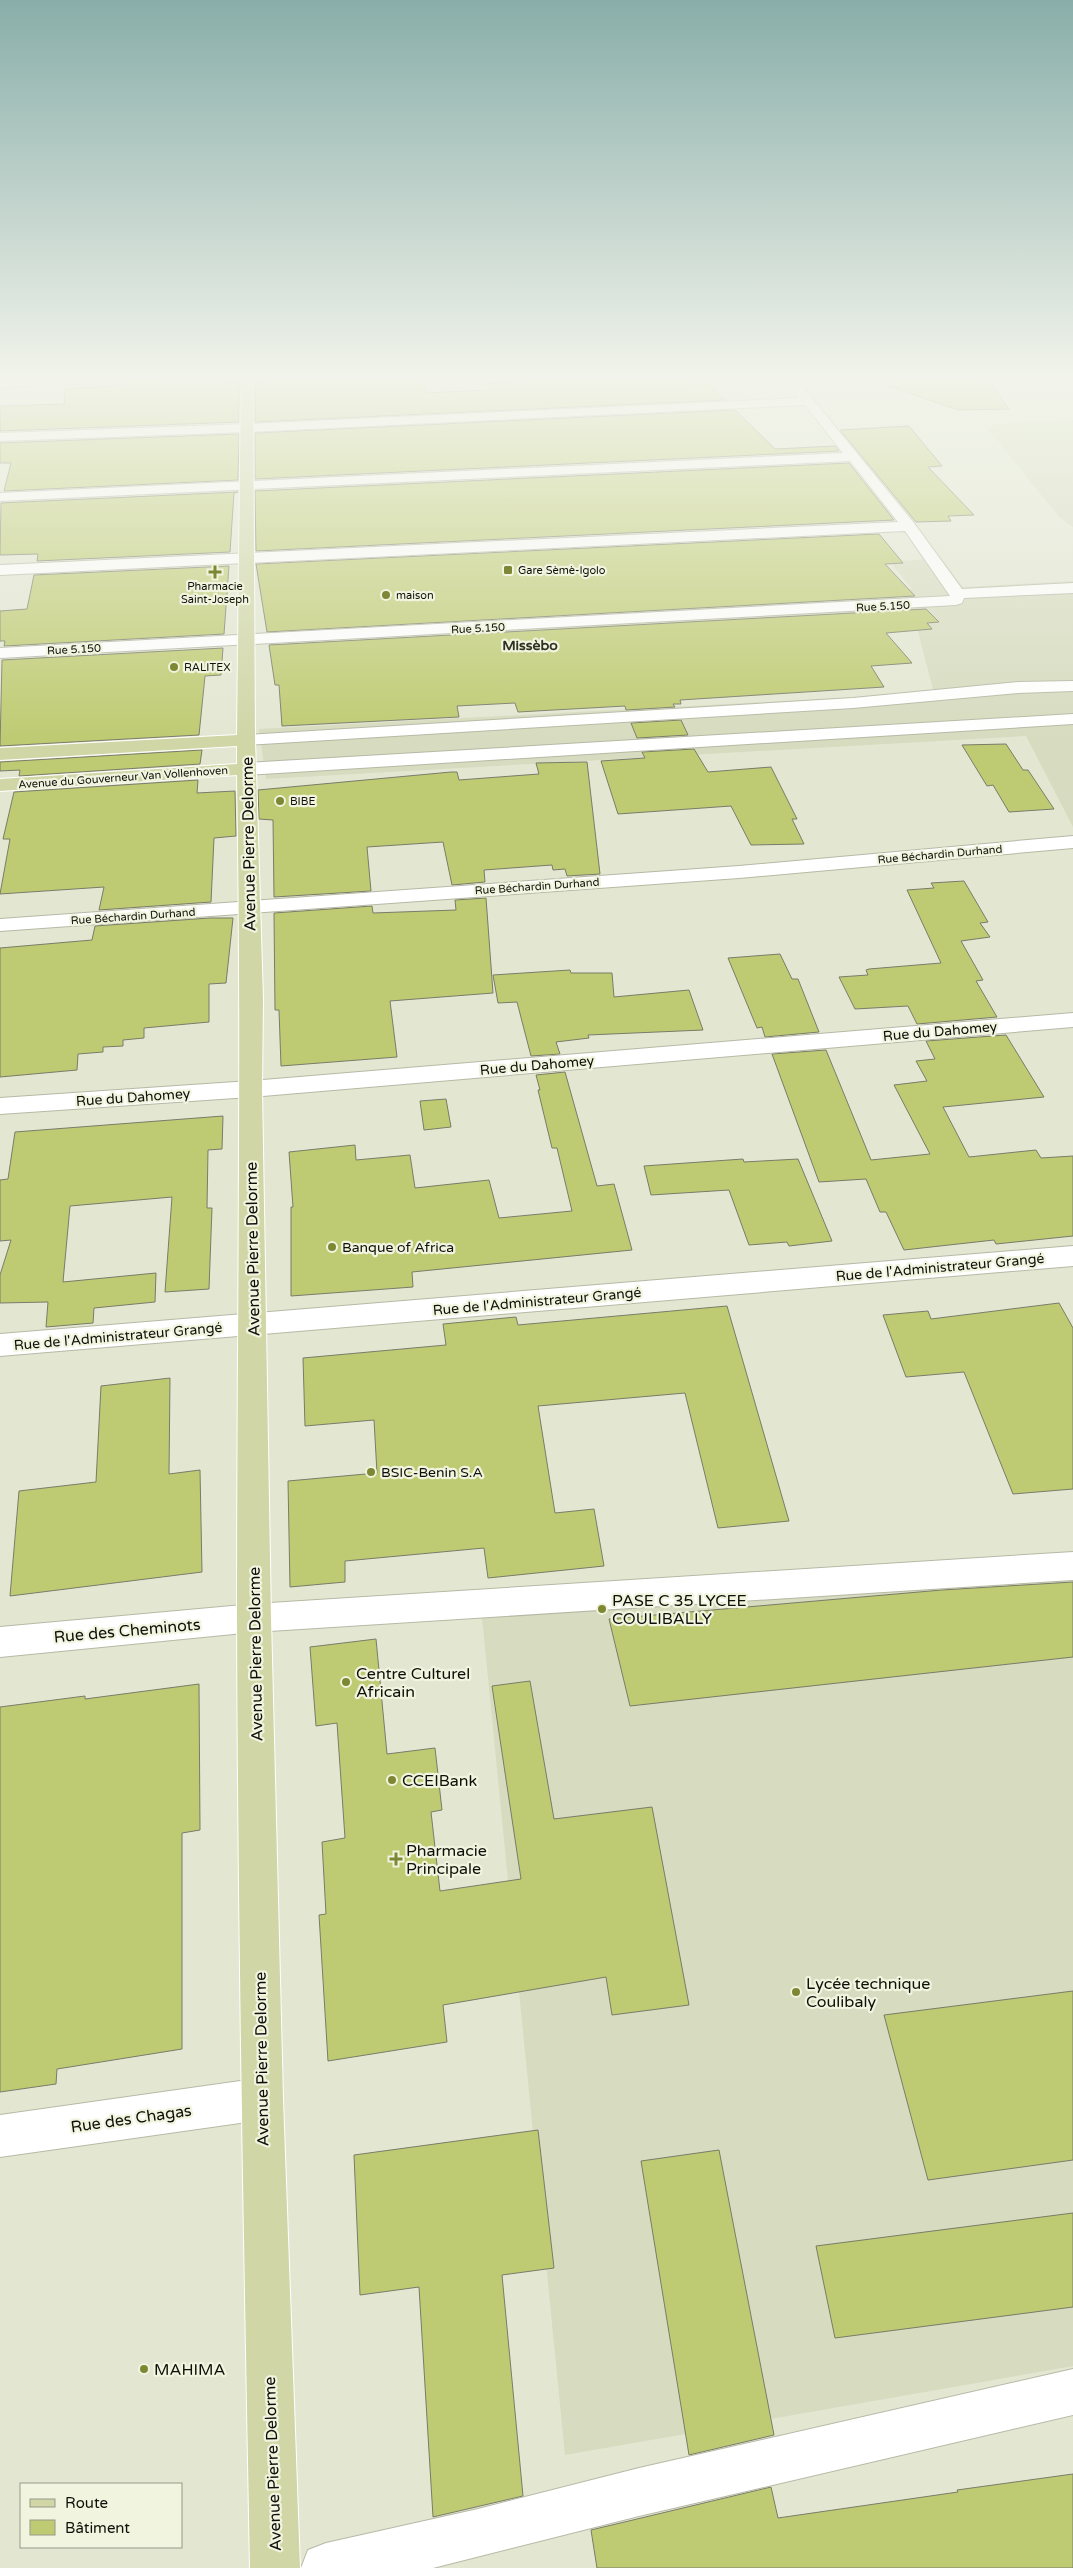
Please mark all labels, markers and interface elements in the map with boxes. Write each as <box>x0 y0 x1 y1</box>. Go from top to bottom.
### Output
marker: Gare Sèmè-Igolo <box>502 564 514 576</box>
place label: Gare Sèmè-Igolo <box>518 564 606 577</box>
marker: Pharmacie Saint-Joseph <box>209 566 221 578</box>
place label: Pharmacie Saint-Joseph <box>181 580 249 606</box>
marker: maison <box>380 589 392 601</box>
place label: maison <box>396 589 434 602</box>
street label: Rue 5.150 <box>856 599 910 614</box>
street label: Rue 5.150 <box>451 621 505 636</box>
district label: Missèbo <box>502 637 558 654</box>
street label: Rue 5.150 <box>47 642 101 657</box>
marker: RALITEX <box>168 661 180 673</box>
place label: RALITEX <box>184 661 231 674</box>
street label: Avenue Pierre Delorme <box>237 756 261 931</box>
street label: Avenue du Gouverneur Van Vollenhoven <box>18 764 228 791</box>
marker: BIBE <box>274 795 286 807</box>
place label: BIBE <box>290 795 315 808</box>
street label: Rue Béchardin Durhand <box>877 843 1003 866</box>
street label: Rue Béchardin Durhand <box>474 876 600 897</box>
street label: Rue Béchardin Durhand <box>70 906 196 927</box>
street label: Rue du Dahomey <box>882 1018 998 1045</box>
street label: Rue du Dahomey <box>479 1052 595 1079</box>
street label: Rue du Dahomey <box>75 1085 191 1110</box>
street label: Avenue Pierre Delorme <box>241 1161 265 1336</box>
place label: Banque of Africa <box>342 1239 454 1256</box>
marker: Banque of Africa <box>326 1241 338 1253</box>
street label: Rue de l'Administrateur Grangé <box>835 1250 1045 1285</box>
street label: Rue de l'Administrateur Grangé <box>432 1284 642 1319</box>
street label: Rue de l'Administrateur Grangé <box>13 1319 223 1354</box>
place label: BSIC-Benin S.A <box>381 1464 483 1481</box>
marker: BSIC-Benin S.A <box>365 1466 377 1478</box>
street label: Avenue Pierre Delorme <box>244 1566 268 1741</box>
place label: PASE C 35 LYCEE COULIBALLY <box>612 1591 747 1629</box>
marker: PASE C 35 LYCEE COULIBALLY <box>596 1603 608 1615</box>
street label: Rue des Cheminots <box>53 1615 201 1647</box>
place label: Centre Culturel Africain <box>356 1664 470 1702</box>
marker: Centre Culturel Africain <box>340 1676 352 1688</box>
place label: CCEIBank <box>402 1771 478 1791</box>
marker: CCEIBank <box>386 1774 398 1786</box>
place label: Pharmacie Principale <box>406 1841 487 1879</box>
marker: Pharmacie Principale <box>390 1853 402 1865</box>
street label: Avenue Pierre Delorme <box>250 1971 274 2146</box>
place label: Lycée technique Coulibaly <box>806 1974 930 2012</box>
marker: Lycée technique Coulibaly <box>790 1986 802 1998</box>
street label: Rue des Chagas <box>69 2101 193 2137</box>
place label: MAHIMA <box>154 2360 225 2380</box>
marker: MAHIMA <box>138 2363 150 2375</box>
street label: Avenue Pierre Delorme <box>260 2376 286 2552</box>
legend <box>20 2483 182 2548</box>
text: Route <box>65 2494 108 2512</box>
text: Bâtiment <box>65 2519 130 2537</box>

